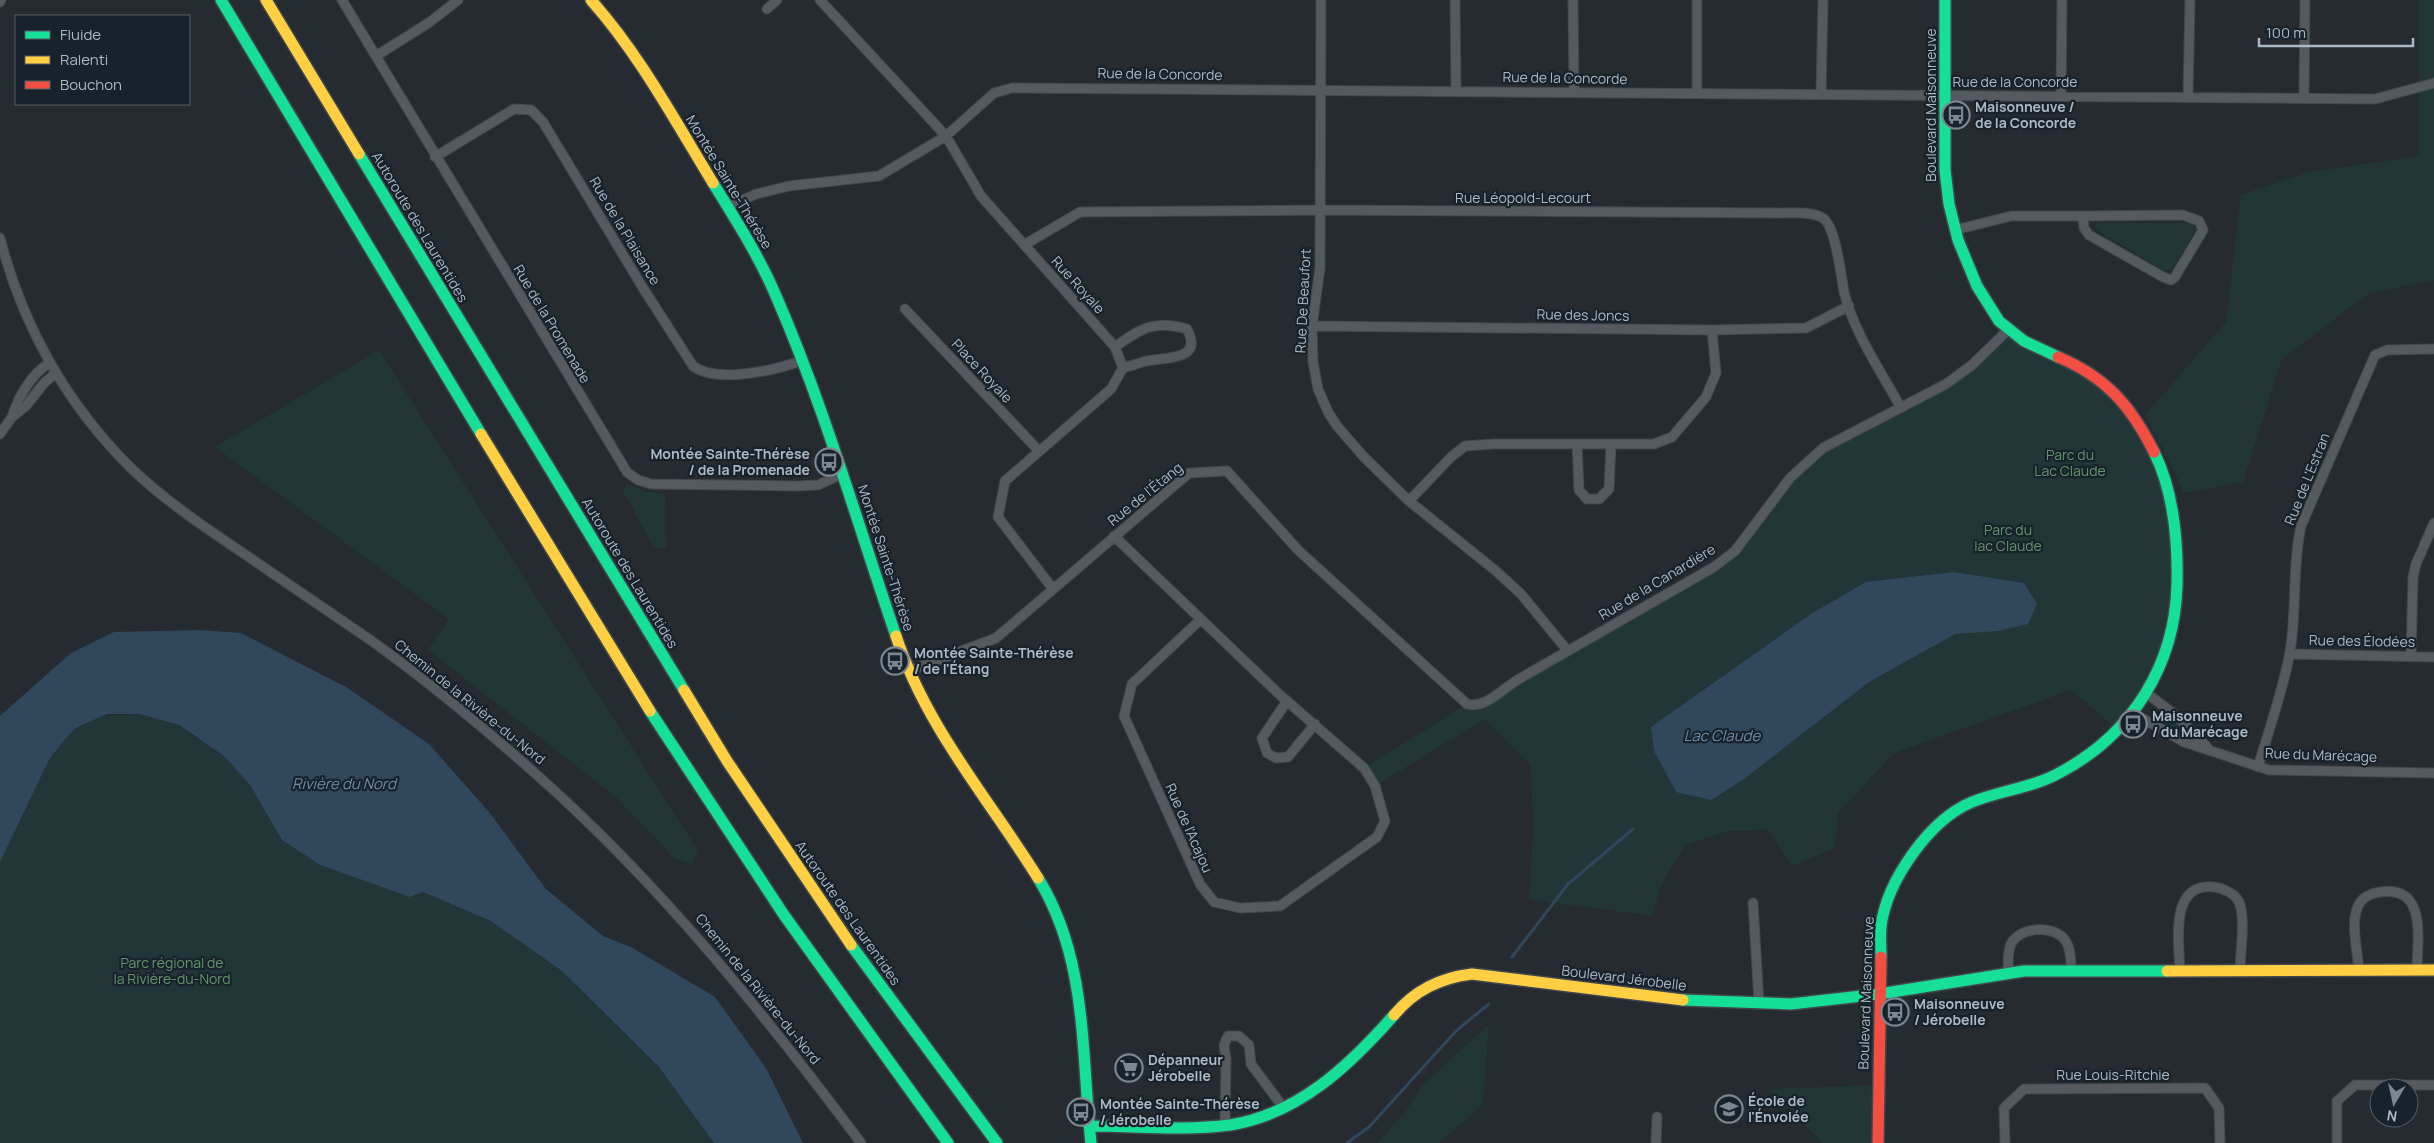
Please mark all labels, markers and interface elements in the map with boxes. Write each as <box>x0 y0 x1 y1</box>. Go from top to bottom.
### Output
legend <box>15 15 190 105</box>
scale bar <box>2259 15 2413 47</box>
text: 100 m <box>2266 22 2306 43</box>
text: Fluide <box>60 24 101 45</box>
street label: Boulevard Maisonneuve <box>1921 28 1940 182</box>
text: Ralenti <box>60 49 108 70</box>
street label: Rue de la Concorde <box>1097 63 1223 84</box>
street label: Rue de la Concorde <box>1502 67 1628 88</box>
street label: Rue de la Concorde <box>1952 72 2078 91</box>
text: Bouchon <box>60 74 122 95</box>
place label: Maisonneuve / de la Concorde <box>1975 97 2076 132</box>
bus stop icon: Maisonneuve / de la Concorde <box>1941 100 1971 130</box>
street label: Montée Sainte-Thérèse <box>682 111 777 252</box>
street label: Autoroute des Laurentides <box>368 148 473 306</box>
street label: Rue de la Plaisance <box>586 173 665 288</box>
street label: Rue Léopold-Lecourt <box>1455 188 1591 207</box>
street label: Rue De Beaufort <box>1290 248 1315 354</box>
street label: Rue Royale <box>1047 252 1109 318</box>
street label: Rue de la Promenade <box>509 261 595 387</box>
street label: Rue des Joncs <box>1536 304 1630 325</box>
street label: Place Royale <box>948 334 1017 407</box>
street label: Rue de L'Estran <box>2279 430 2334 528</box>
place label: Montée Sainte-Thérèse / de la Promenade <box>650 444 810 479</box>
park label: Parc du Lac Claude <box>2034 445 2106 480</box>
bus stop icon: Montée Sainte-Thérèse / de la Promenade <box>814 447 844 477</box>
street label: Rue de l'Étang <box>1103 458 1186 530</box>
street label: Montée Sainte-Thérèse <box>854 482 919 634</box>
street label: Autoroute des Laurentides <box>578 494 683 652</box>
park label: Parc du lac Claude <box>1974 520 2042 555</box>
street label: Rue de la Canardière <box>1595 539 1719 624</box>
street label: Rue des Élodées <box>2309 630 2415 651</box>
street label: Chemin de la Rivière-du-Nord <box>391 635 550 768</box>
place label: Montée Sainte-Thérèse / de l'Étang <box>914 643 1074 678</box>
bus stop icon: Montée Sainte-Thérèse / de l'Étang <box>880 646 910 676</box>
place label: Maisonneuve / du Marécage <box>2152 706 2248 741</box>
bus stop icon: Maisonneuve / du Marécage <box>2118 709 2148 739</box>
water label: Lac Claude <box>1684 725 1761 746</box>
street label: Rue du Marécage <box>2265 743 2377 766</box>
water label: Rivière du Nord <box>292 773 398 794</box>
street label: Rue de l'Acajou <box>1161 780 1218 876</box>
street label: Autoroute des Laurentides <box>791 837 906 989</box>
street label: Chemin de la Rivière-du-Nord <box>692 909 825 1068</box>
street label: Boulevard Maisonneuve <box>1853 916 1878 1070</box>
park label: Parc régional de la Rivière-du-Nord <box>113 953 231 988</box>
street label: Boulevard Jérobelle <box>1560 960 1688 995</box>
place label: Maisonneuve / Jérobelle <box>1914 994 2005 1029</box>
bus stop icon: Maisonneuve / Jérobelle <box>1880 997 1910 1027</box>
place label: Dépanneur Jérobelle <box>1148 1050 1223 1085</box>
supermarket icon: Dépanneur Jérobelle <box>1114 1053 1144 1083</box>
street label: Rue Louis-Ritchie <box>2056 1065 2170 1084</box>
north arrow <box>2369 1078 2419 1128</box>
place label: École de l'Énvolée <box>1748 1091 1809 1126</box>
place label: Montée Sainte-Thérèse / Jérobelle <box>1100 1094 1260 1129</box>
school or university icon: École de l'Énvolée <box>1714 1094 1744 1124</box>
bus stop icon: Montée Sainte-Thérèse / Jérobelle <box>1066 1097 1096 1127</box>
text: N <box>2385 1106 2398 1127</box>

